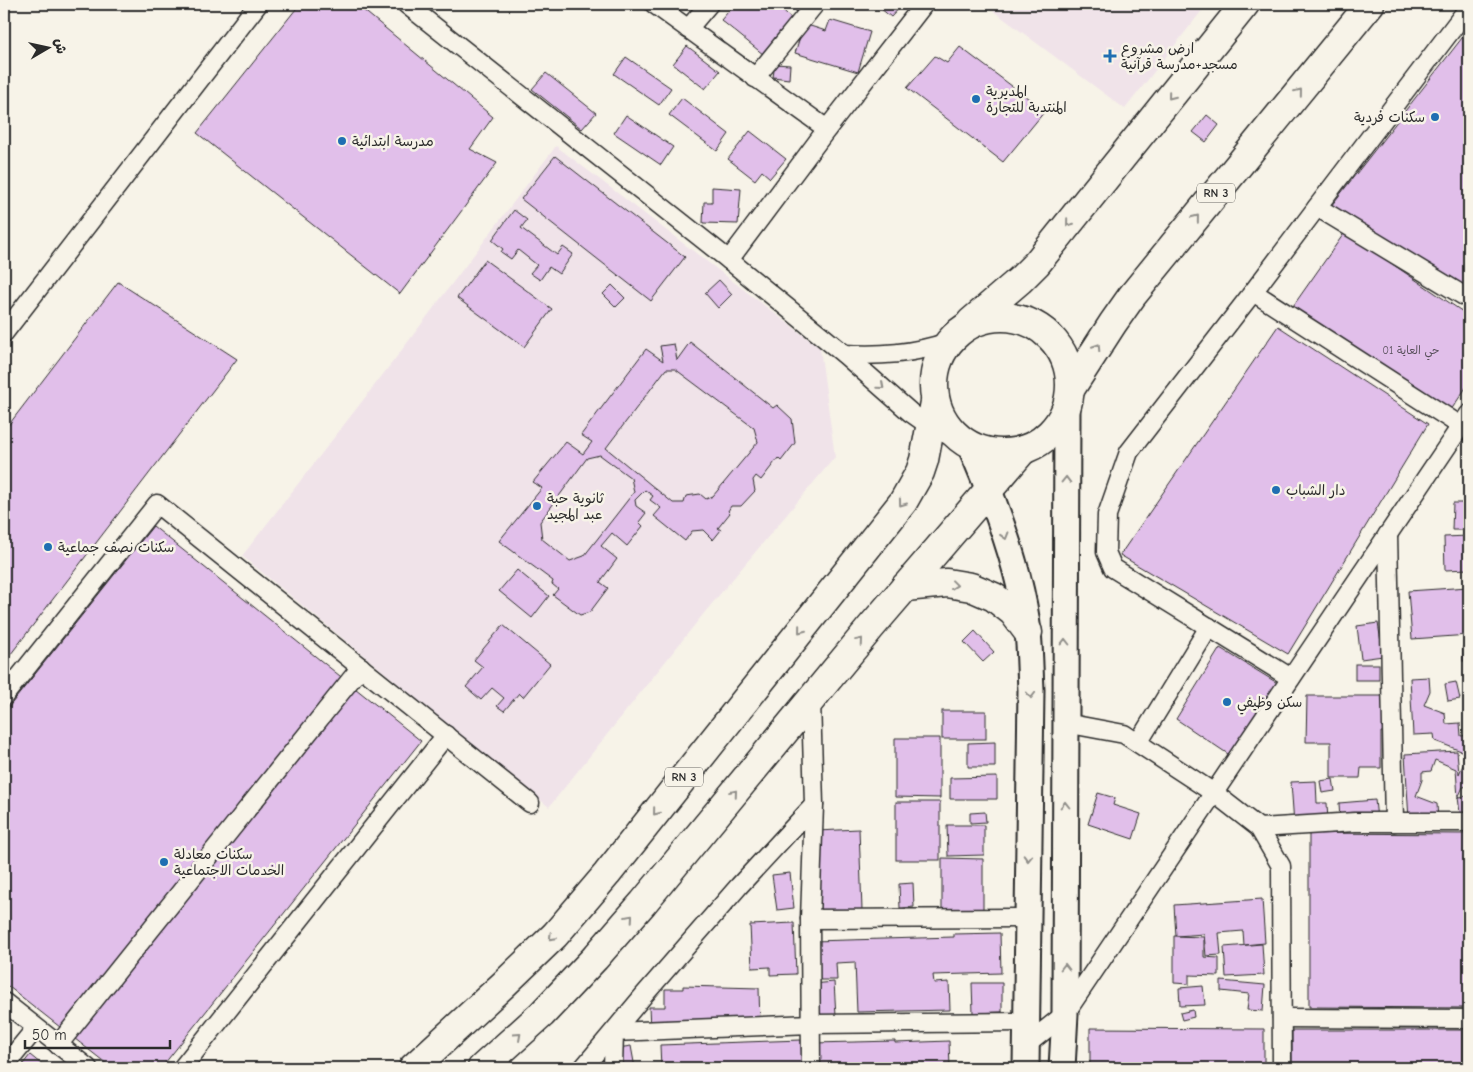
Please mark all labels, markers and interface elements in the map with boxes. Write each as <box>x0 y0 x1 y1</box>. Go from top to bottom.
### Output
north arrow <box>22 22 72 72</box>
text: ش <box>51 37 70 55</box>
place label: ارض مشروع مسجد+مدرسة قرآنية <box>1121 40 1238 73</box>
marker: ارض مشروع مسجد+مدرسة قرآنية <box>1103 49 1117 63</box>
place label: المديرية المنتدبة للتجارة <box>986 83 1067 116</box>
one-way arrow <box>1293 88 1302 97</box>
one-way arrow <box>1168 91 1177 100</box>
marker: المديرية المنتدبة للتجارة <box>970 93 982 105</box>
place label: سكنات فردية <box>1354 109 1425 126</box>
marker: سكنات فردية <box>1429 111 1441 123</box>
place label: مدرسة ابتدائية <box>352 133 434 150</box>
marker: مدرسة ابتدائية <box>336 135 348 147</box>
road number: RN 3 <box>1197 184 1235 202</box>
one-way arrow <box>1191 215 1199 224</box>
one-way arrow <box>1067 217 1075 226</box>
one-way arrow <box>1091 343 1101 352</box>
house number: حي العاية 01 <box>1382 344 1440 361</box>
one-way arrow <box>875 380 884 389</box>
one-way arrow <box>1061 475 1071 483</box>
place label: دار الشباب <box>1286 482 1345 499</box>
marker: دار الشباب <box>1270 484 1282 496</box>
place label: ثانوية حبة عبد المجيد <box>547 490 605 523</box>
one-way arrow <box>899 497 908 507</box>
marker: ثانوية حبة عبد المجيد <box>531 500 543 512</box>
one-way arrow <box>999 531 1009 539</box>
place label: سكنات نصف جماعية <box>58 539 174 556</box>
marker: سكنات نصف جماعية <box>42 541 54 553</box>
one-way arrow <box>950 579 958 590</box>
one-way arrow <box>799 624 807 633</box>
one-way arrow <box>854 638 862 647</box>
one-way arrow <box>1060 638 1070 646</box>
one-way arrow <box>1026 692 1036 700</box>
place label: سكن وظيفي <box>1237 694 1302 715</box>
marker: سكن وظيفي <box>1221 696 1233 708</box>
road number: RN 3 <box>665 768 703 786</box>
one-way arrow <box>728 790 737 799</box>
one-way arrow <box>1060 800 1070 808</box>
one-way arrow <box>654 806 662 815</box>
place label: سكنات معادلة الخدمات الاجتماعية <box>174 846 284 879</box>
one-way arrow <box>1023 854 1033 862</box>
marker: سكنات معادلة الخدمات الاجتماعية <box>158 856 170 868</box>
one-way arrow <box>624 915 632 924</box>
one-way arrow <box>549 931 558 940</box>
one-way arrow <box>1060 963 1070 970</box>
scale bar <box>25 1017 170 1049</box>
text: 50 m <box>32 1026 67 1044</box>
one-way arrow <box>512 1032 521 1041</box>

